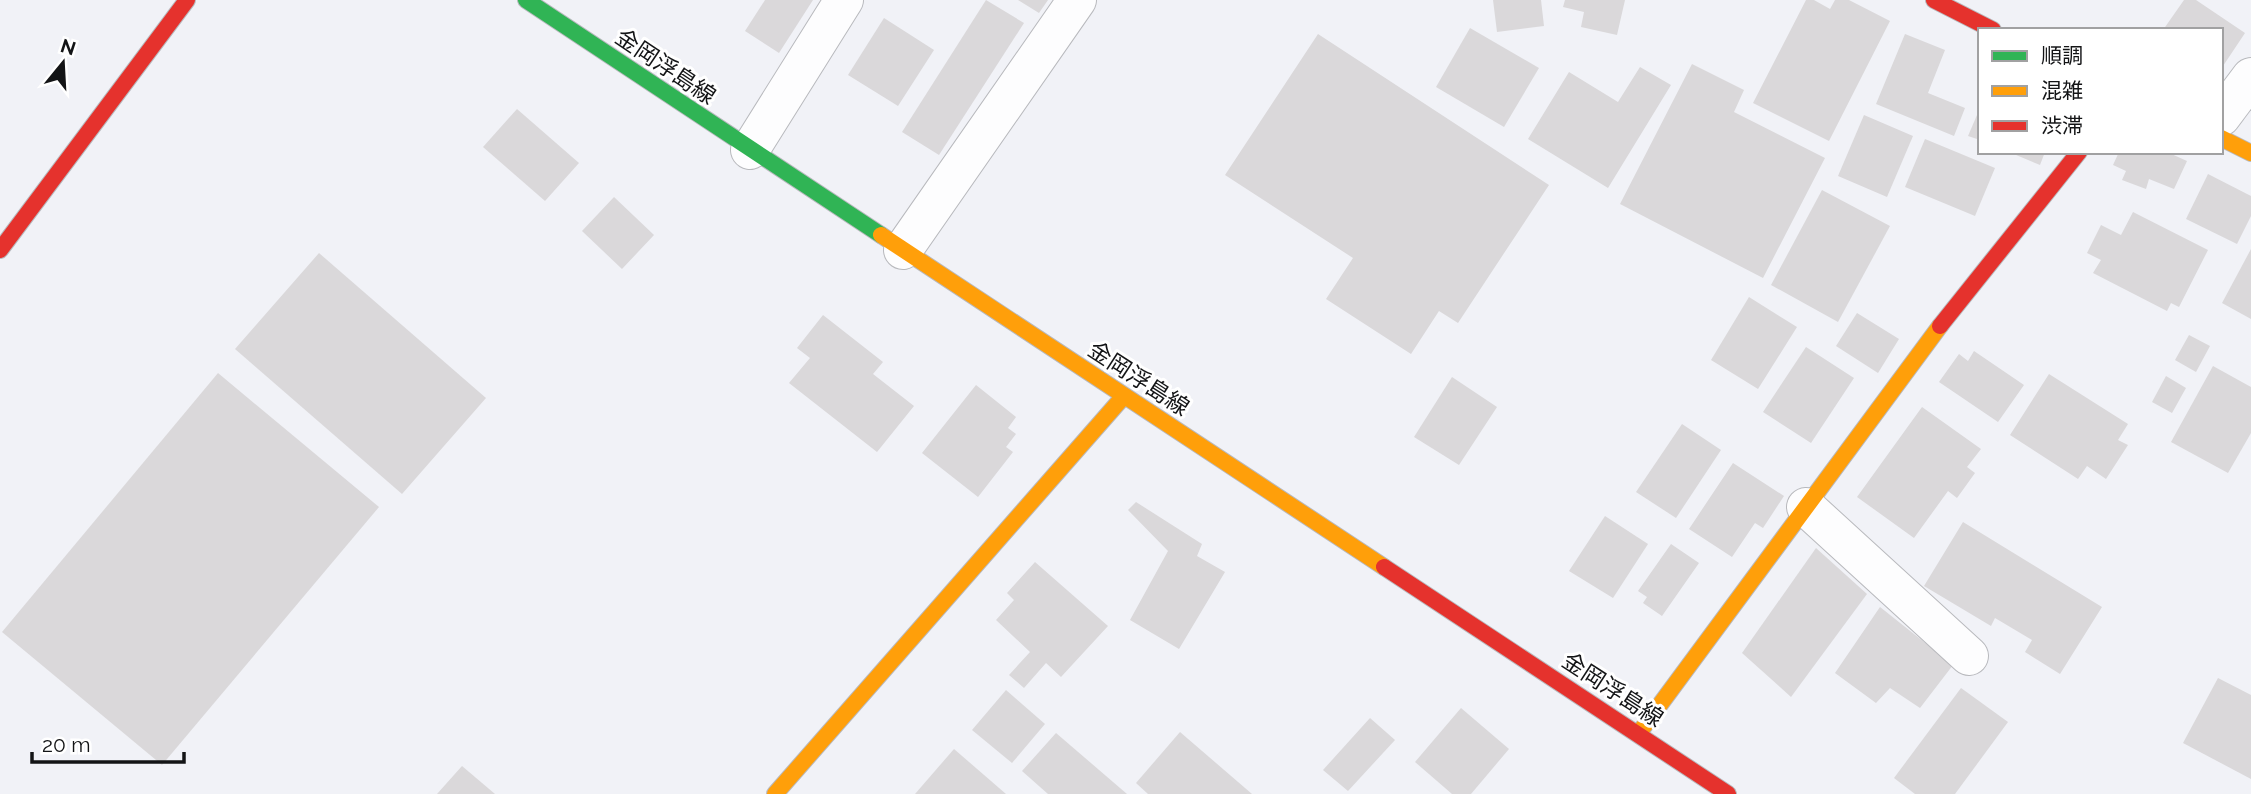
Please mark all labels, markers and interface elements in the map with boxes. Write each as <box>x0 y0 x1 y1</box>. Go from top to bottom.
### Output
street label: 金岡浮島線 <box>611 23 721 109</box>
north arrow <box>28 28 98 98</box>
legend <box>1978 28 2223 154</box>
text: N <box>58 34 79 60</box>
text: 順調 <box>2041 43 2083 68</box>
text: 混雑 <box>2041 78 2083 103</box>
text: 渋滞 <box>2041 113 2083 138</box>
street label: 金岡浮島線 <box>1083 335 1195 421</box>
street label: 金岡浮島線 <box>1557 646 1669 732</box>
scale bar <box>32 720 184 764</box>
text: 20 m <box>42 732 90 757</box>

